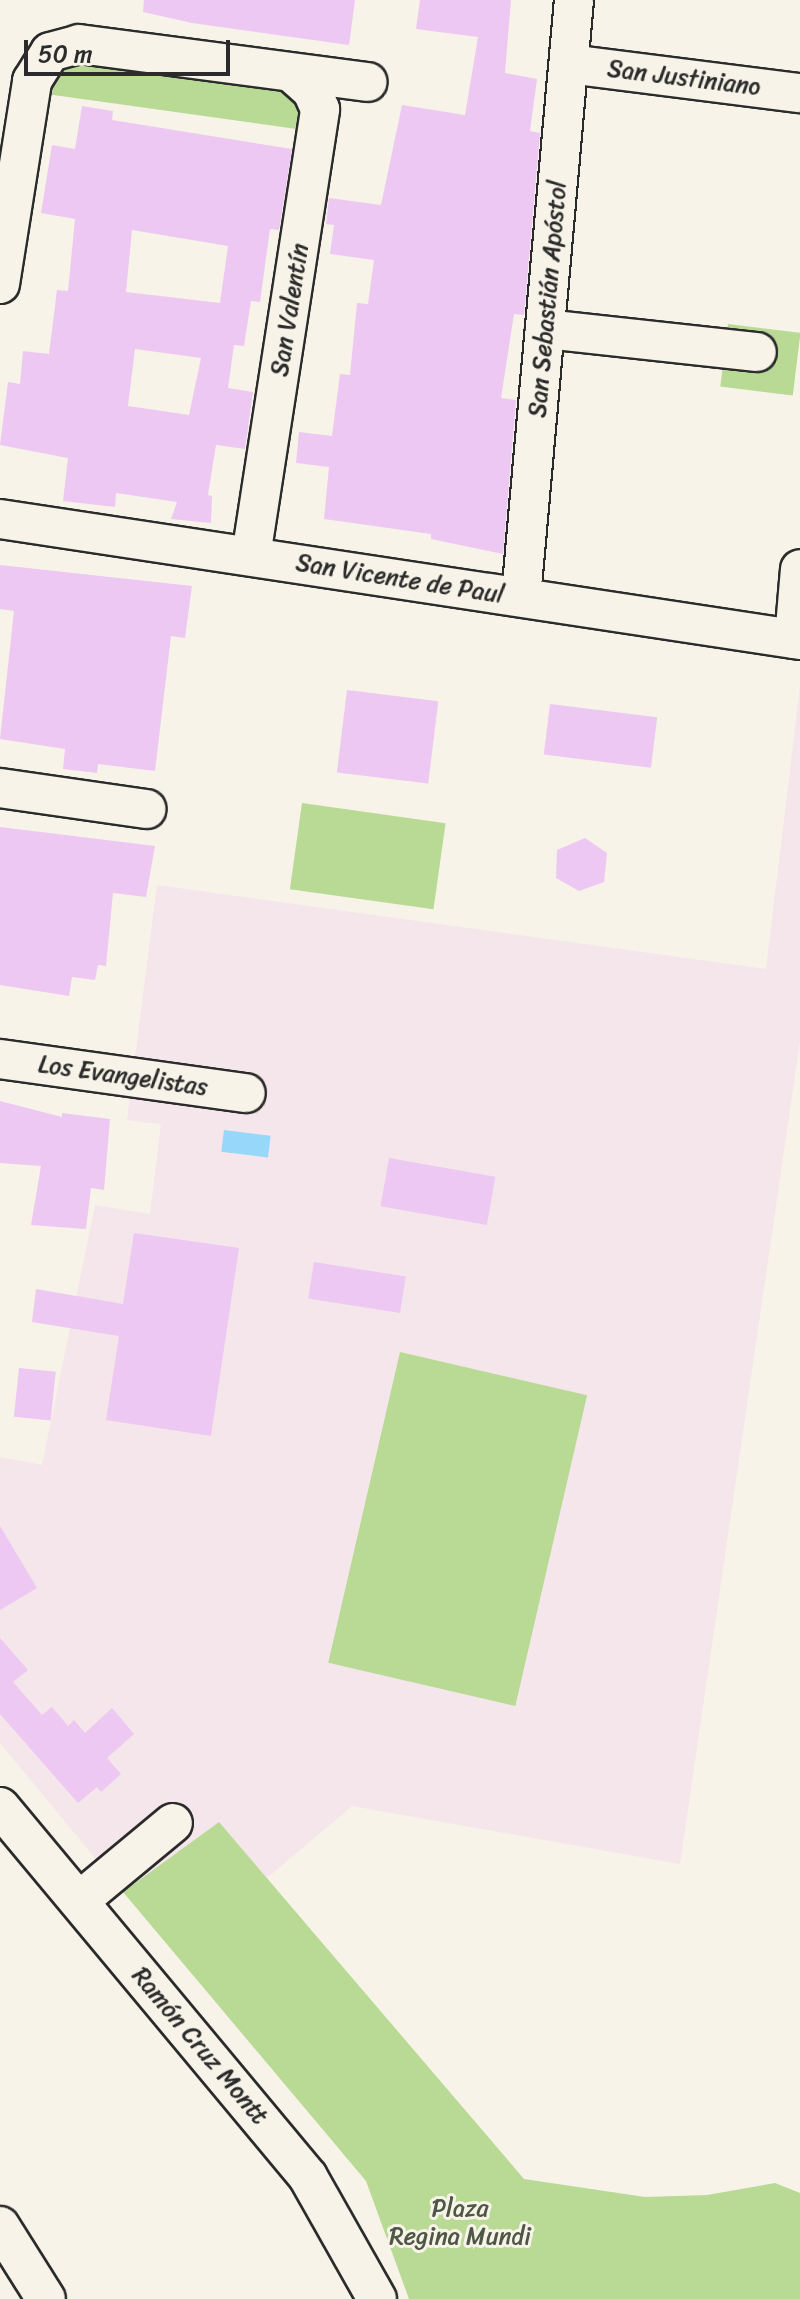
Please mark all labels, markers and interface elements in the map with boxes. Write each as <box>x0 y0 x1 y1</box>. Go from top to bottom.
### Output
scale bar <box>28 24 234 74</box>
text: 50 m <box>38 33 93 75</box>
street label: San Justiniano <box>605 54 763 102</box>
street label: San Sebastián Apóstol <box>523 179 573 419</box>
street label: San Valentín <box>265 242 315 378</box>
street label: San Vicente de Paul <box>294 548 506 610</box>
street label: Los Evangelistas <box>36 1050 210 1102</box>
street label: Ramón Cruz Montt <box>126 1962 274 2130</box>
park label: Plaza Regina Mundi <box>389 2195 531 2251</box>

